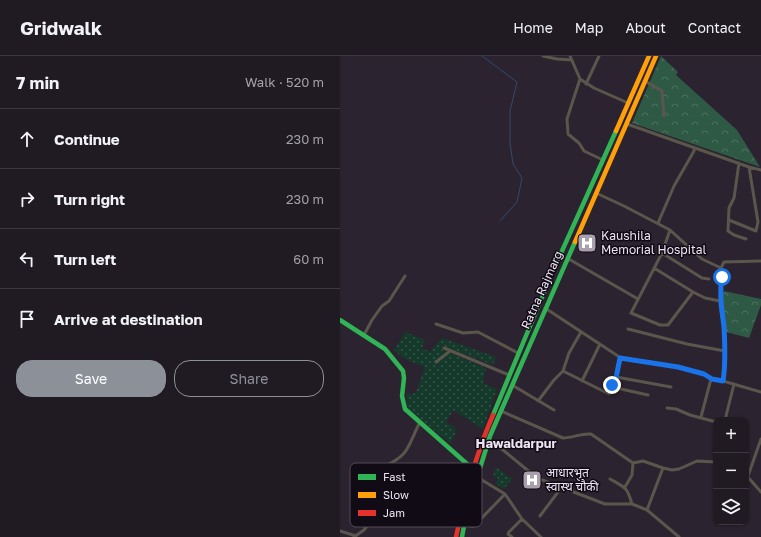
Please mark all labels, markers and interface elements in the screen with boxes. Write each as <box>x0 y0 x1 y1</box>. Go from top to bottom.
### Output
text: Gridwalk <box>20 16 102 39</box>
text: Home <box>513 19 553 36</box>
text: Map <box>575 19 603 36</box>
text: About <box>625 19 666 36</box>
text: Contact <box>688 19 741 36</box>
text: 7 min <box>16 72 59 93</box>
text: Walk · 520 m <box>245 74 324 90</box>
icon: ahead <box>16 128 38 150</box>
text: Continue <box>54 130 120 148</box>
text: 230 m <box>286 131 324 147</box>
icon: right <box>16 188 38 210</box>
text: Turn right <box>54 190 125 208</box>
text: 230 m <box>286 191 324 207</box>
place label: Kaushila Memorial Hospital <box>601 228 706 257</box>
hospital icon: Kaushila Memorial Hospital <box>576 232 598 254</box>
icon: left <box>16 248 38 270</box>
street label: Ratna Rajmarg <box>518 248 565 331</box>
text: Turn left <box>54 250 116 268</box>
text: 60 m <box>293 251 324 267</box>
route start <box>713 268 731 286</box>
icon: arrive <box>16 308 38 330</box>
text: Arrive at destination <box>54 310 203 328</box>
button: Save <box>16 360 166 397</box>
button: Share <box>174 360 324 397</box>
route end <box>603 376 621 394</box>
map controls <box>713 417 749 525</box>
button: + <box>713 417 749 453</box>
district label: Hawaldarpur <box>476 435 557 451</box>
button: − <box>713 453 749 489</box>
legend <box>350 463 482 527</box>
place label: आधारभुत स्वास्थ चौकी <box>546 465 599 494</box>
hospital icon: आधारभुत स्वास्थ चौकी <box>521 469 543 491</box>
text: Fast <box>383 470 406 483</box>
text: Slow <box>383 488 409 501</box>
button: layers <box>713 489 749 525</box>
text: Jam <box>383 506 405 519</box>

